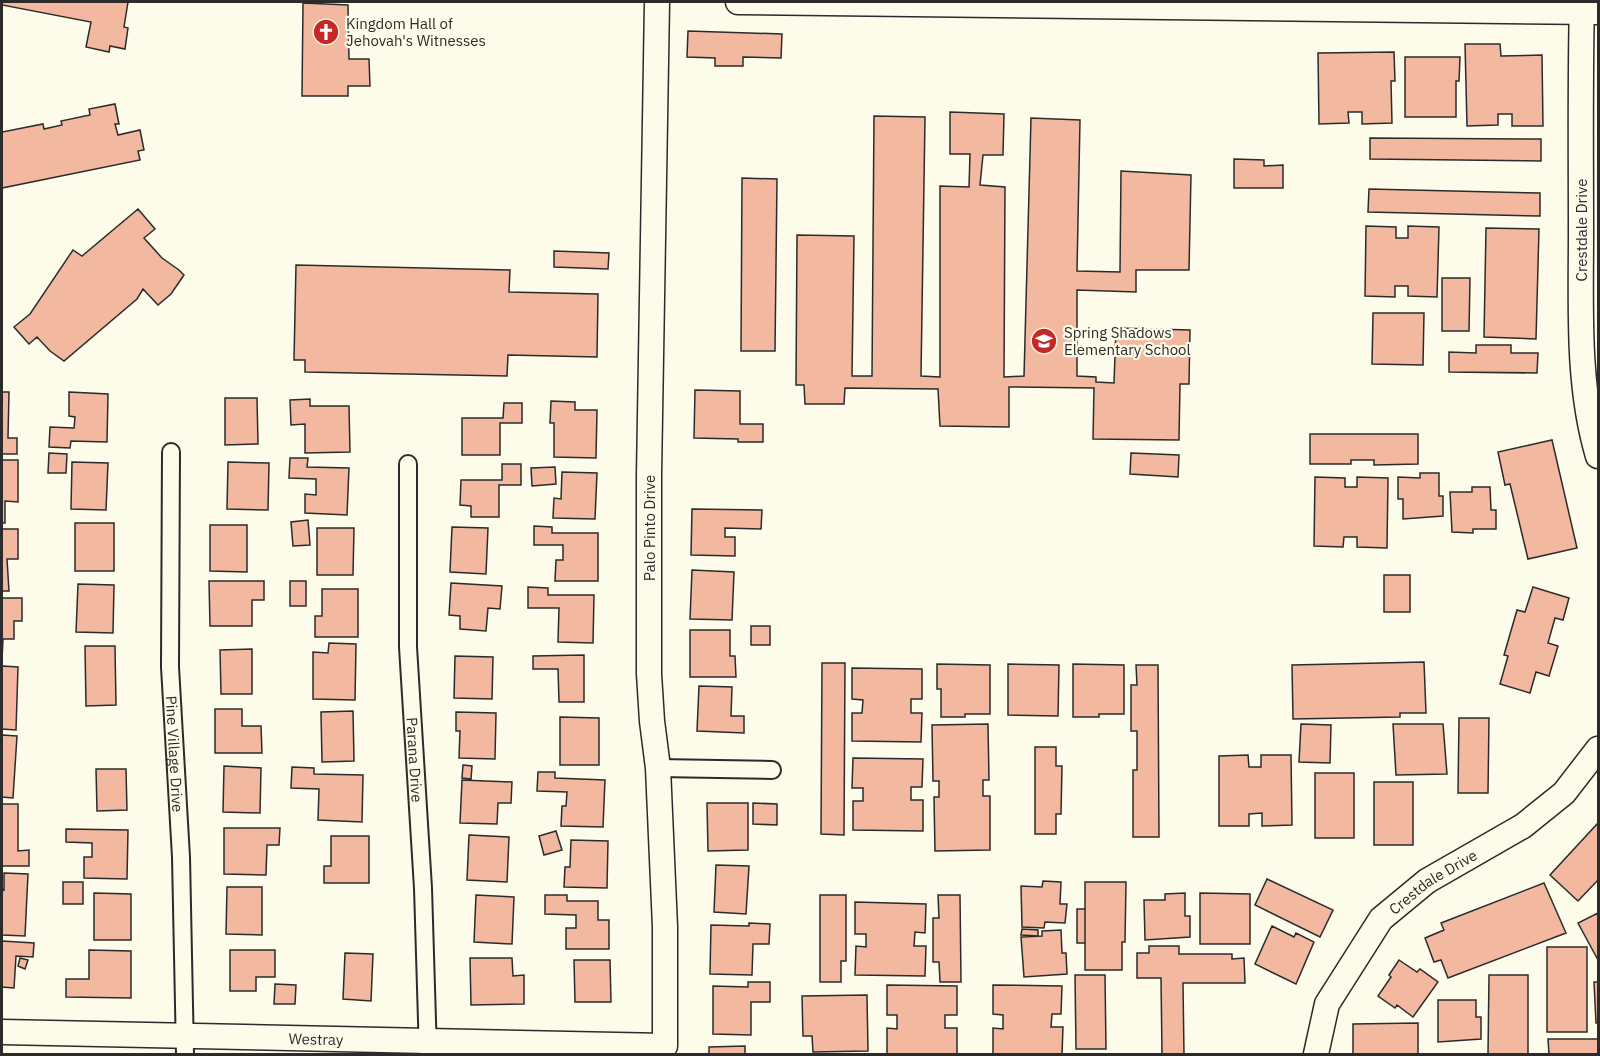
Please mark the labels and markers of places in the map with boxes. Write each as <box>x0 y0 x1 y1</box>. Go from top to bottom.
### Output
place label: Kingdom Hall of Jehovah's Witnesses <box>346 14 486 50</box>
church icon: Kingdom Hall of Jehovah's Witnesses <box>311 17 341 47</box>
place label: Spring Shadows Elementary School <box>1064 323 1191 359</box>
school or university icon: Spring Shadows Elementary School <box>1029 326 1059 356</box>

